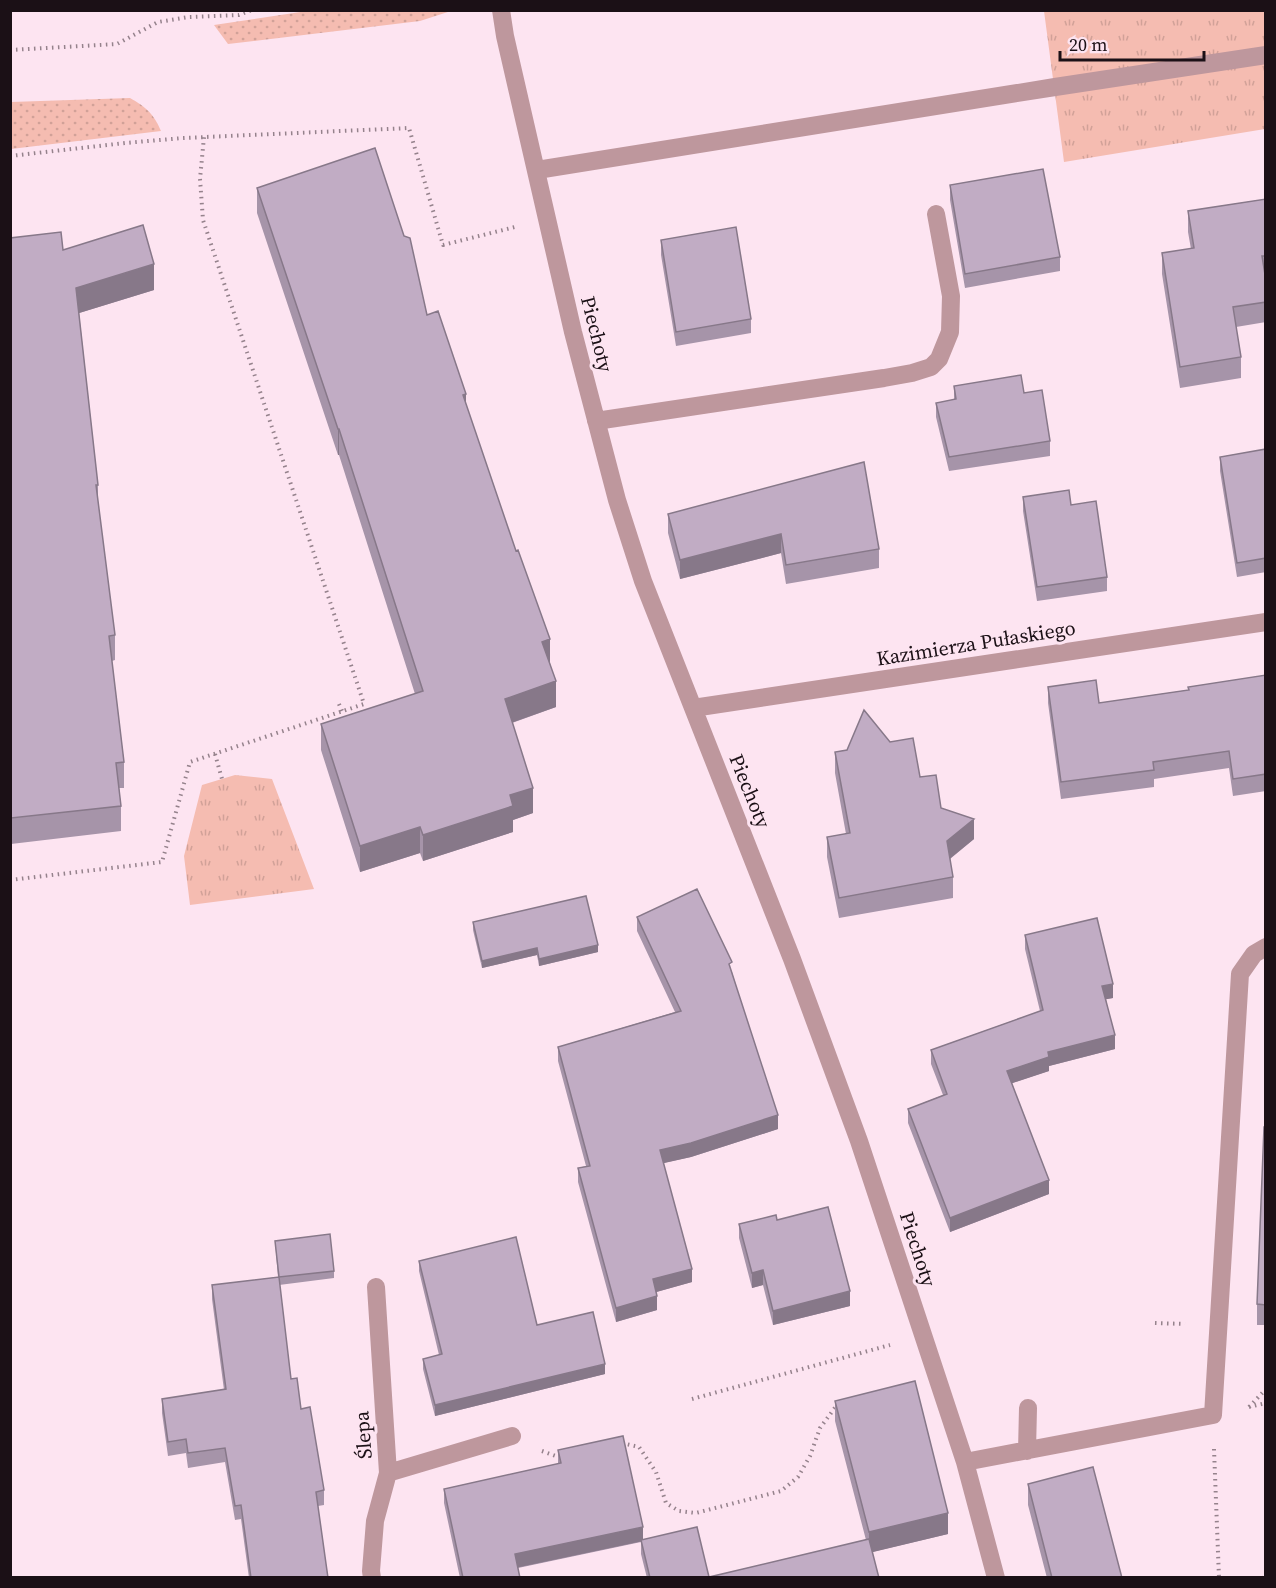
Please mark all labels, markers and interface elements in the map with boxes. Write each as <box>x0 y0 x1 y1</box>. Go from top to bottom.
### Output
scale bar <box>1060 24 1204 62</box>
text: 20 m <box>1069 32 1107 57</box>
street label: Piechoty <box>574 293 620 376</box>
street label: Kazimierza Pułaskiego <box>874 613 1078 673</box>
street label: Piechoty <box>723 750 778 833</box>
street label: Piechoty <box>893 1208 943 1291</box>
street label: Ślepa <box>347 1409 379 1460</box>

